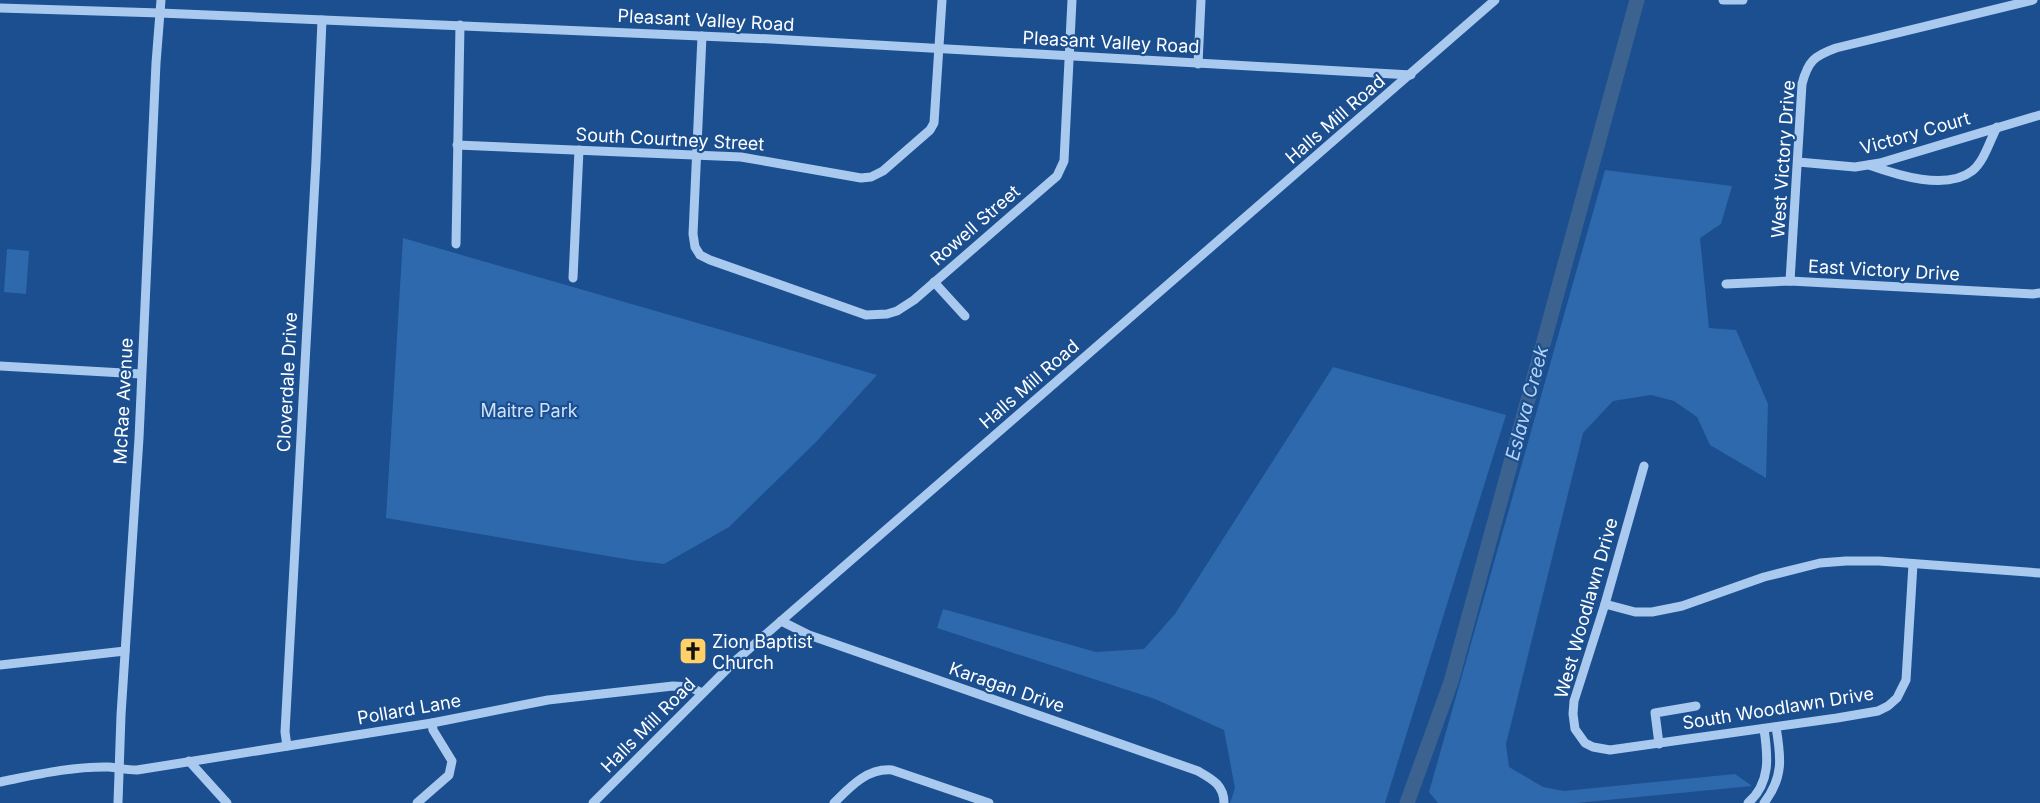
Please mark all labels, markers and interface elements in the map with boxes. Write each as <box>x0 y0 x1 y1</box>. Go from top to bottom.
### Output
street label: Pleasant Valley Road <box>617 5 795 35</box>
street label: Pleasant Valley Road <box>1022 27 1200 57</box>
street label: Halls Mill Road <box>1281 70 1389 168</box>
street label: West Victory Drive <box>1767 79 1799 239</box>
street label: Victory Court <box>1858 107 1972 159</box>
street label: South Courtney Street <box>575 124 765 154</box>
street label: Rowell Street <box>926 181 1024 269</box>
street label: East Victory Drive <box>1808 256 1960 284</box>
street label: Cloverdale Drive <box>273 311 301 453</box>
street label: Halls Mill Road <box>975 335 1083 433</box>
street label: McRae Avenue <box>109 337 137 465</box>
water label: Eslava Creek <box>1501 343 1553 463</box>
park label: Maitre Park <box>480 400 578 421</box>
street label: West Woodlawn Drive <box>1550 515 1622 701</box>
place label: Zion Baptist Church <box>712 631 813 673</box>
church icon: Zion Baptist Church <box>678 636 708 666</box>
street label: Karagan Drive <box>947 657 1067 717</box>
street label: Halls Mill Road <box>597 674 699 776</box>
street label: South Woodlawn Drive <box>1681 682 1875 734</box>
street label: Pollard Lane <box>355 690 463 728</box>

